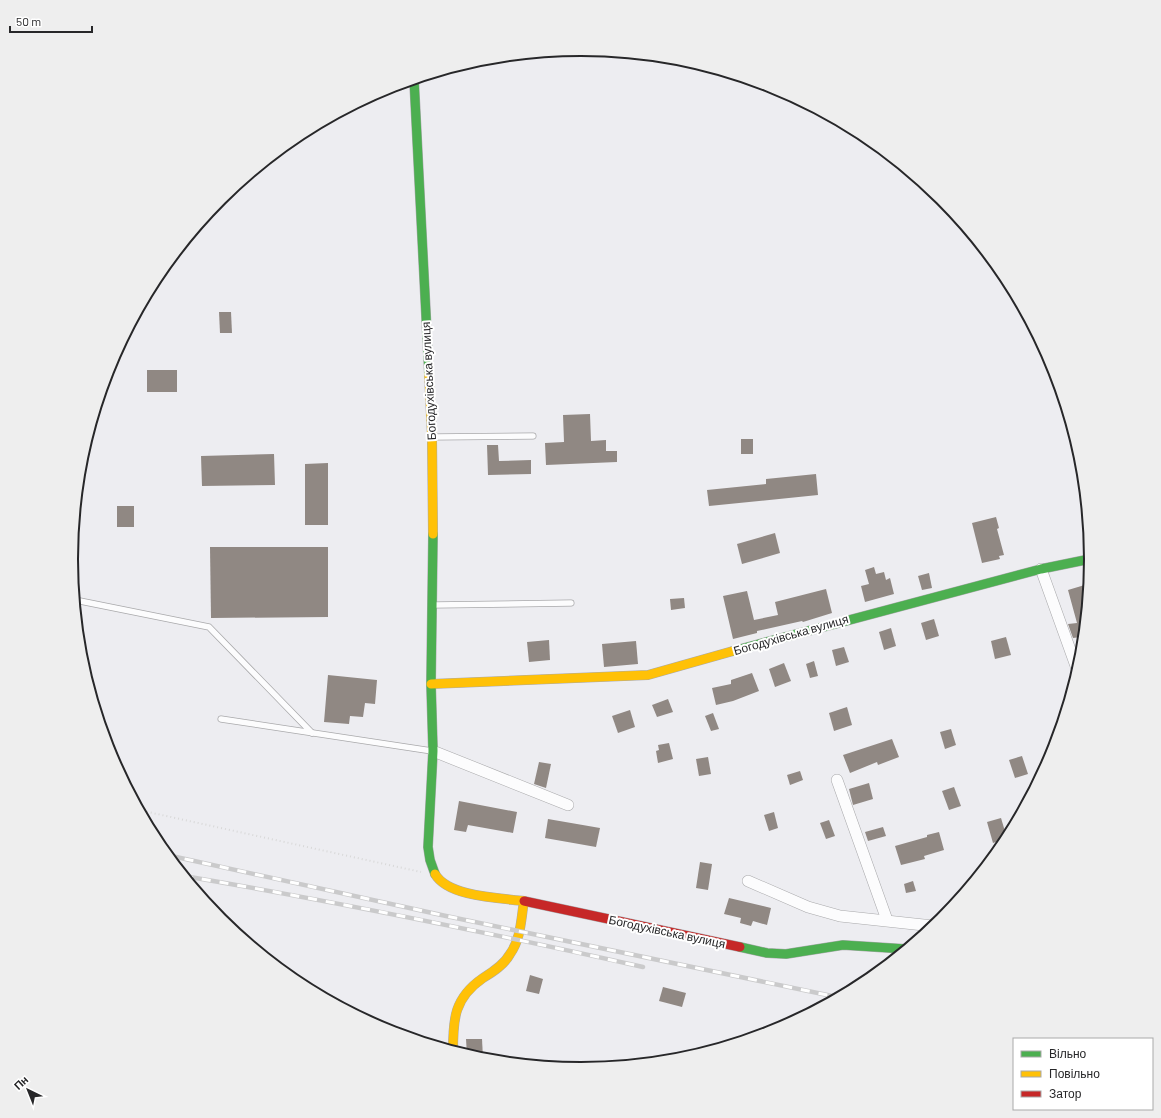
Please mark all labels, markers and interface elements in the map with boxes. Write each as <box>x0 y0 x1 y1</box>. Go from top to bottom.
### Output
scale bar <box>10 8 92 34</box>
text: 50 m <box>16 14 41 28</box>
street label: Богодухівська вулиця <box>418 321 439 441</box>
street label: Богодухівська вулиця <box>732 611 850 658</box>
street label: Богодухівська вулиця <box>607 912 727 951</box>
legend <box>1013 1038 1153 1110</box>
text: Вільно <box>1049 1046 1087 1060</box>
text: Повільно <box>1049 1066 1100 1080</box>
north arrow <box>8 1070 48 1110</box>
text: Пн <box>11 1073 31 1092</box>
text: Затор <box>1049 1086 1082 1101</box>

